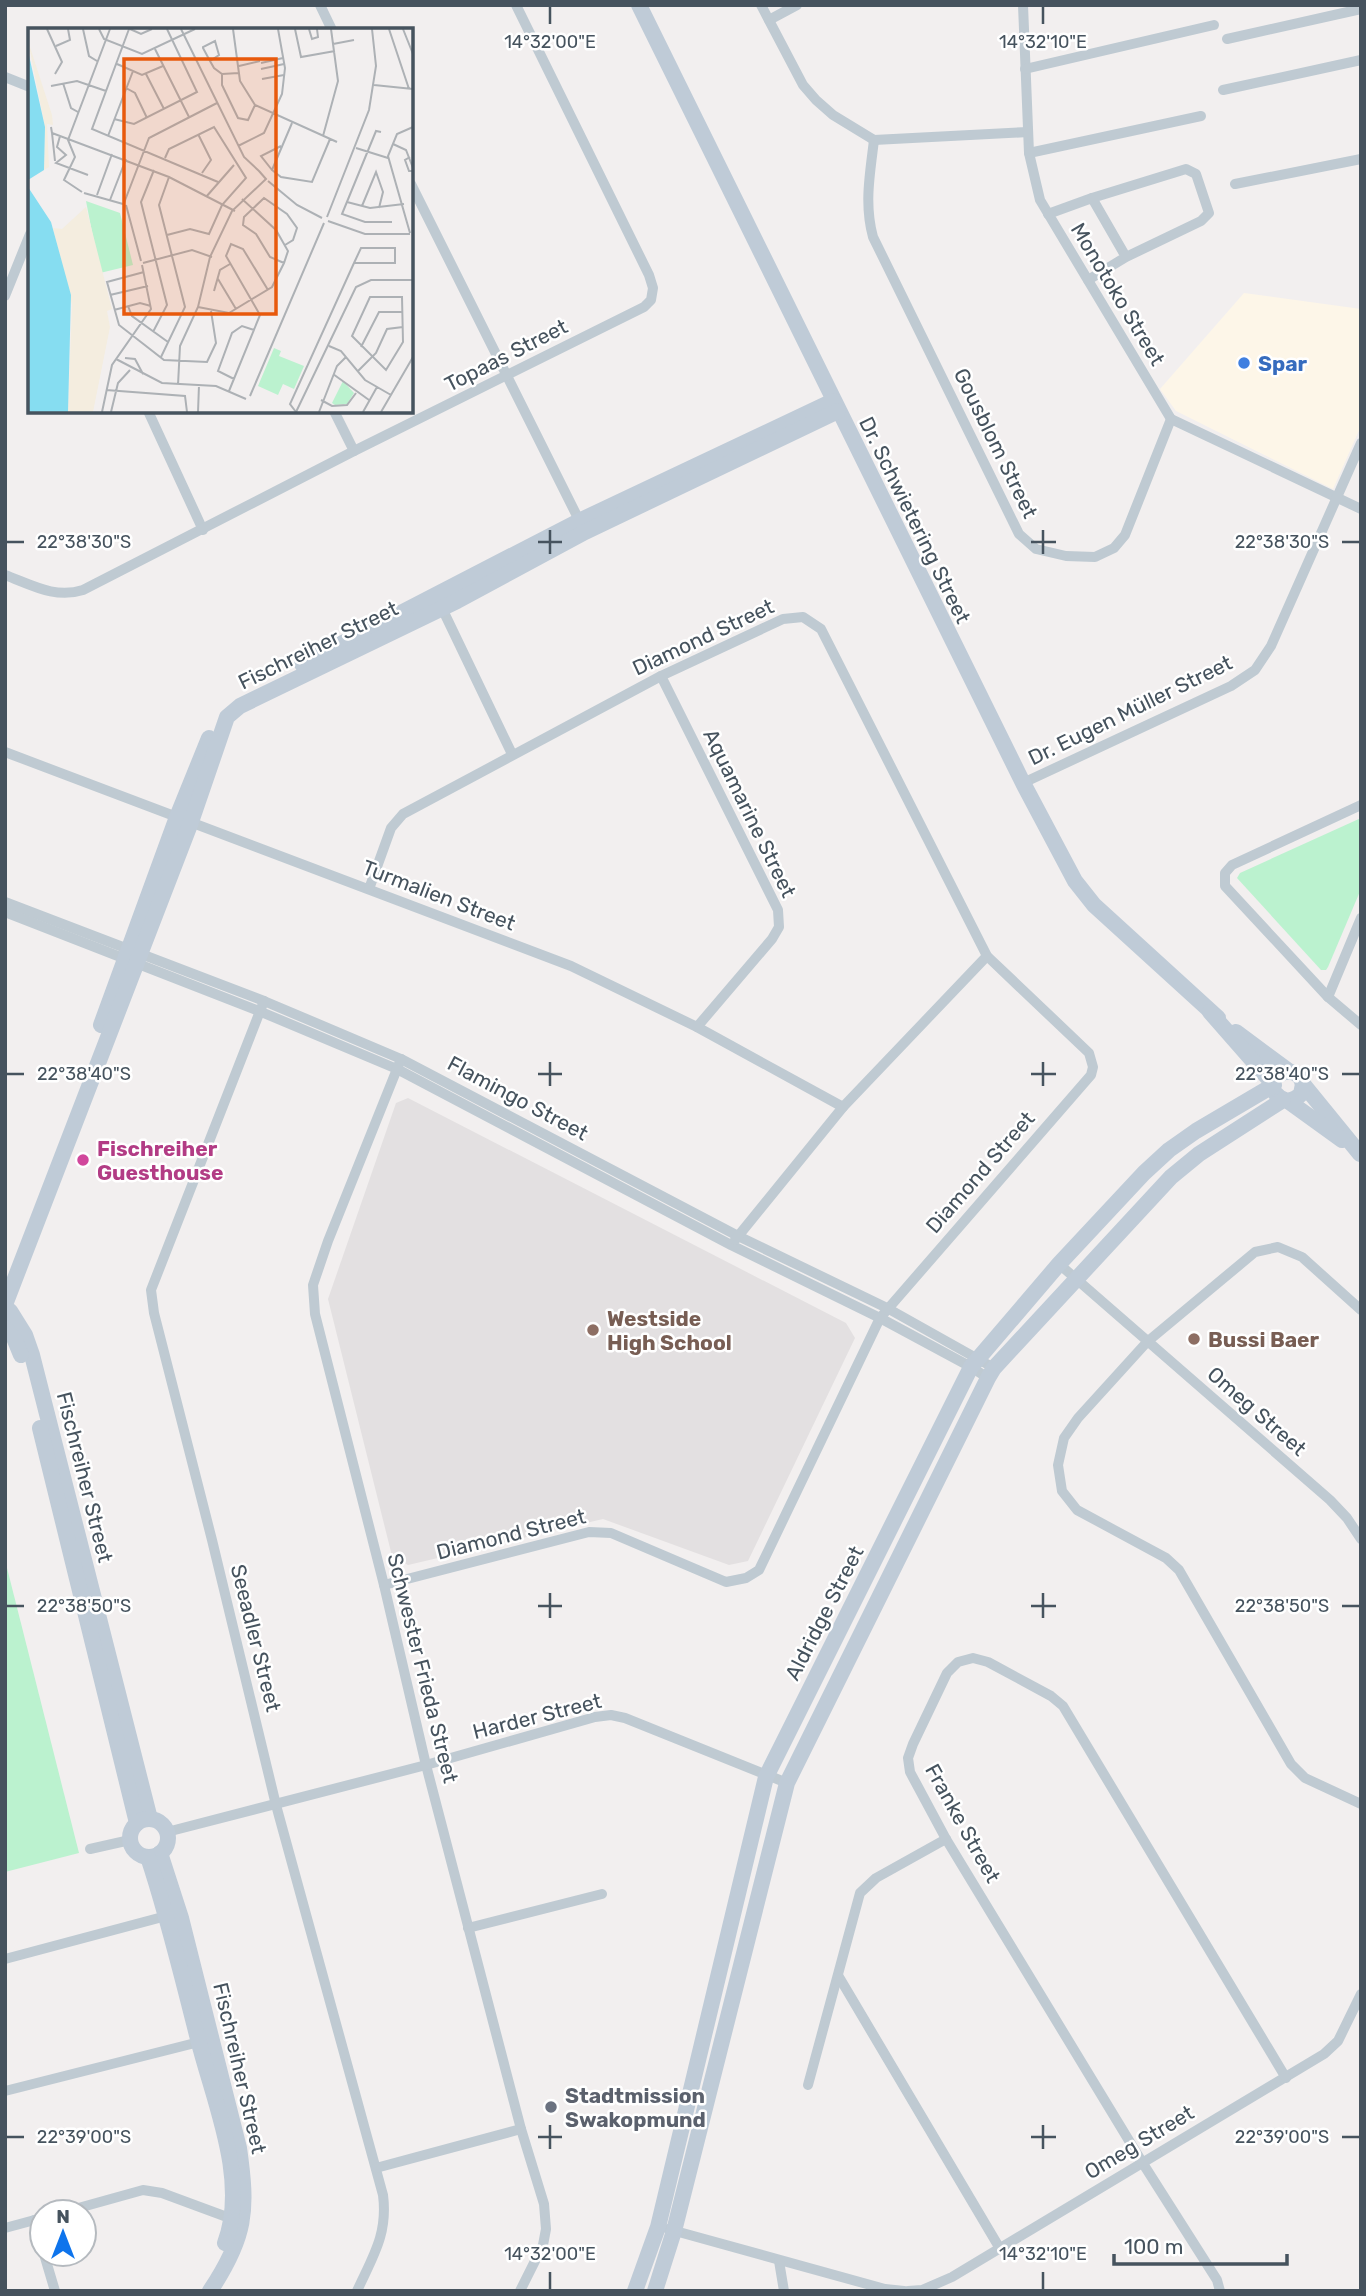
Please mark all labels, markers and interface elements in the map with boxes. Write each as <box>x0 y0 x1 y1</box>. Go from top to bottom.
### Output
inset map <box>28 28 413 413</box>
text: 14°32'00"E <box>504 31 596 53</box>
text: 14°32'10"E <box>999 31 1087 53</box>
street label: Monotoko Street <box>1066 218 1170 370</box>
street label: Topaas Street <box>440 313 572 397</box>
place label: Spar <box>1258 351 1308 376</box>
marker: Spar <box>1236 355 1252 371</box>
street label: Gousblom Street <box>949 364 1043 522</box>
street label: Dr. Schwietering Street <box>854 413 976 627</box>
text: 22°38'30"S <box>37 531 131 553</box>
text: 22°38'30"S <box>1235 531 1329 553</box>
street label: Diamond Street <box>628 593 778 681</box>
street label: Fischreiher Street <box>234 595 402 695</box>
street label: Dr. Eugen Müller Street <box>1024 650 1236 770</box>
street label: Aquamarine Street <box>698 725 802 901</box>
street label: Turmalien Street <box>359 854 519 936</box>
street label: Flamingo Street <box>443 1050 593 1146</box>
text: 22°38'40"S <box>37 1063 131 1085</box>
text: 22°38'40"S <box>1235 1063 1329 1085</box>
street label: Diamond Street <box>920 1106 1040 1238</box>
place label: Fischreiher Guesthouse <box>97 1136 223 1185</box>
marker: Fischreiher Guesthouse <box>75 1152 91 1168</box>
place label: Westside High School <box>607 1306 732 1355</box>
marker: Westside High School <box>585 1322 601 1338</box>
place label: Bussi Baer <box>1208 1327 1320 1352</box>
marker: Bussi Baer <box>1186 1331 1202 1347</box>
street label: Omeg Street <box>1202 1361 1312 1461</box>
street label: Fischreiher Street <box>52 1389 118 1565</box>
street label: Diamond Street <box>434 1503 588 1565</box>
street label: Aldridge Street <box>779 1542 869 1684</box>
street label: Schwester Frieda Street <box>382 1551 464 1785</box>
street label: Seeadler Street <box>226 1562 286 1714</box>
text: 22°38'50"S <box>37 1595 131 1617</box>
text: 22°38'50"S <box>1235 1595 1329 1617</box>
street label: Harder Street <box>470 1688 604 1744</box>
street label: Franke Street <box>920 1759 1006 1887</box>
street label: Fischreiher Street <box>208 1980 272 2156</box>
place label: Stadtmission Swakopmund <box>565 2083 706 2132</box>
marker: Stadtmission Swakopmund <box>543 2099 559 2115</box>
street label: Omeg Street <box>1080 2100 1198 2184</box>
text: 22°39'00"S <box>37 2126 131 2148</box>
text: 22°39'00"S <box>1235 2126 1329 2148</box>
north arrow <box>28 2198 98 2268</box>
text: N <box>56 2205 70 2228</box>
scale bar <box>1114 2222 1287 2266</box>
text: 100 m <box>1124 2234 1183 2259</box>
text: 14°32'00"E <box>504 2243 596 2265</box>
text: 14°32'10"E <box>999 2243 1087 2265</box>

